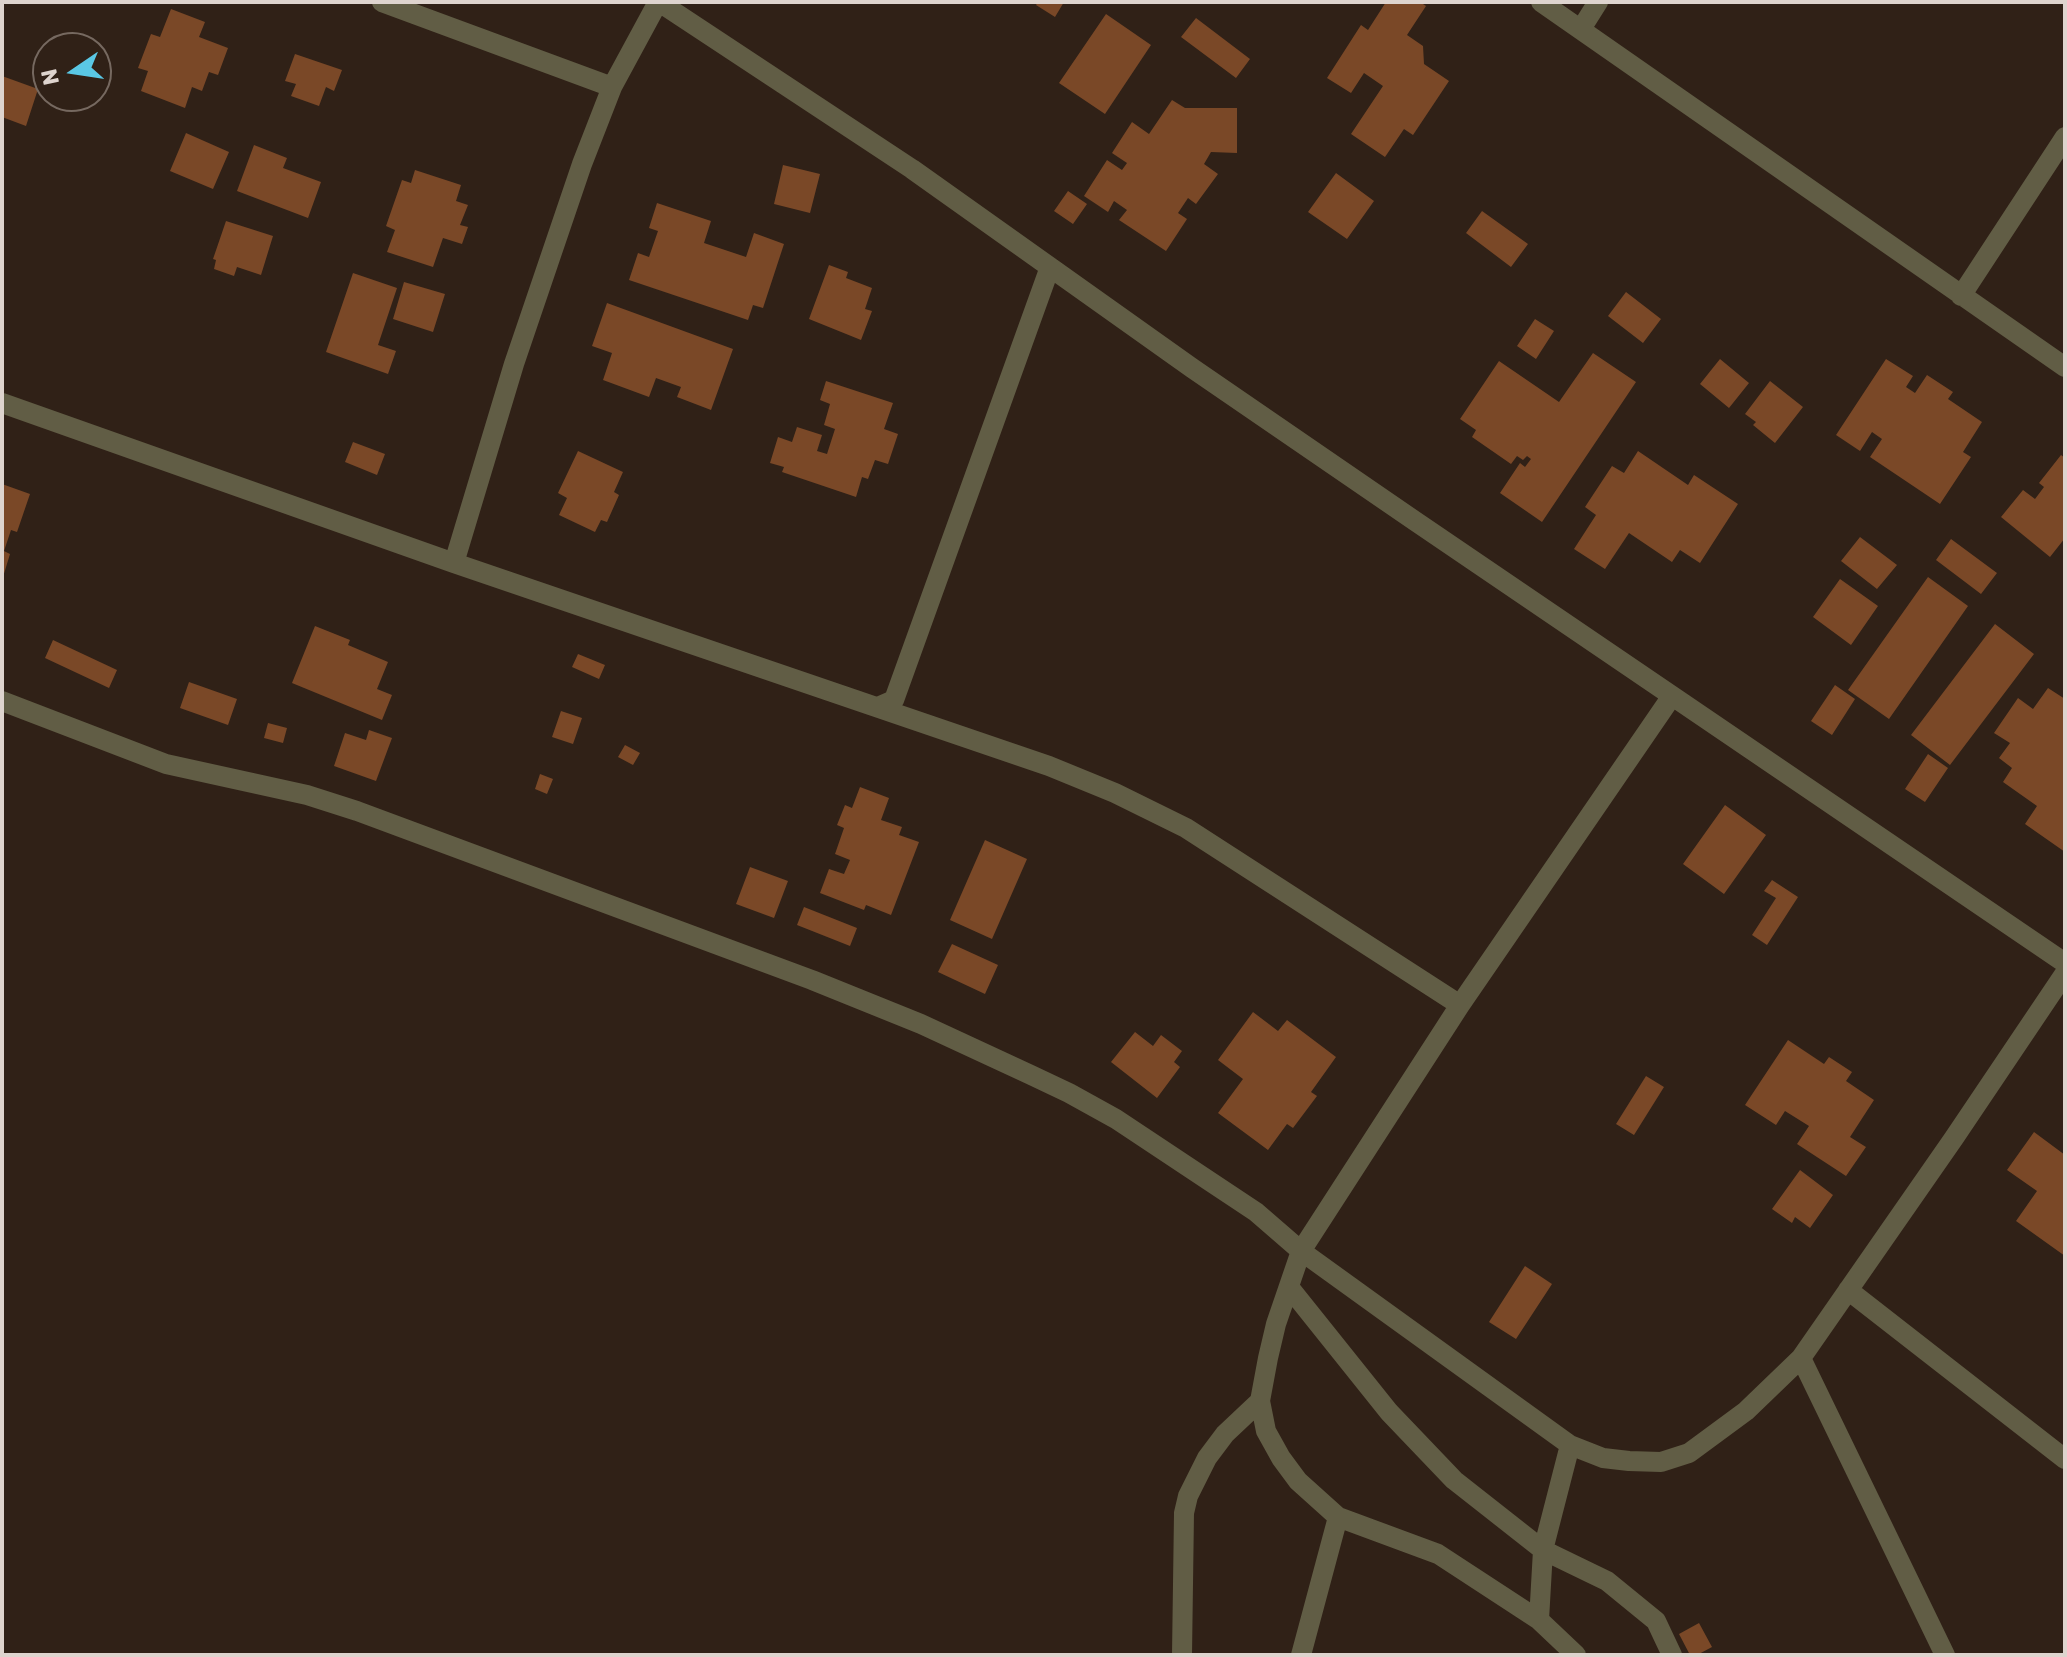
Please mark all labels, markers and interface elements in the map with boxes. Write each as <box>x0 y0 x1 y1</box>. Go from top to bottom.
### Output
north arrow <box>32 32 112 112</box>
text: N <box>35 66 65 88</box>

